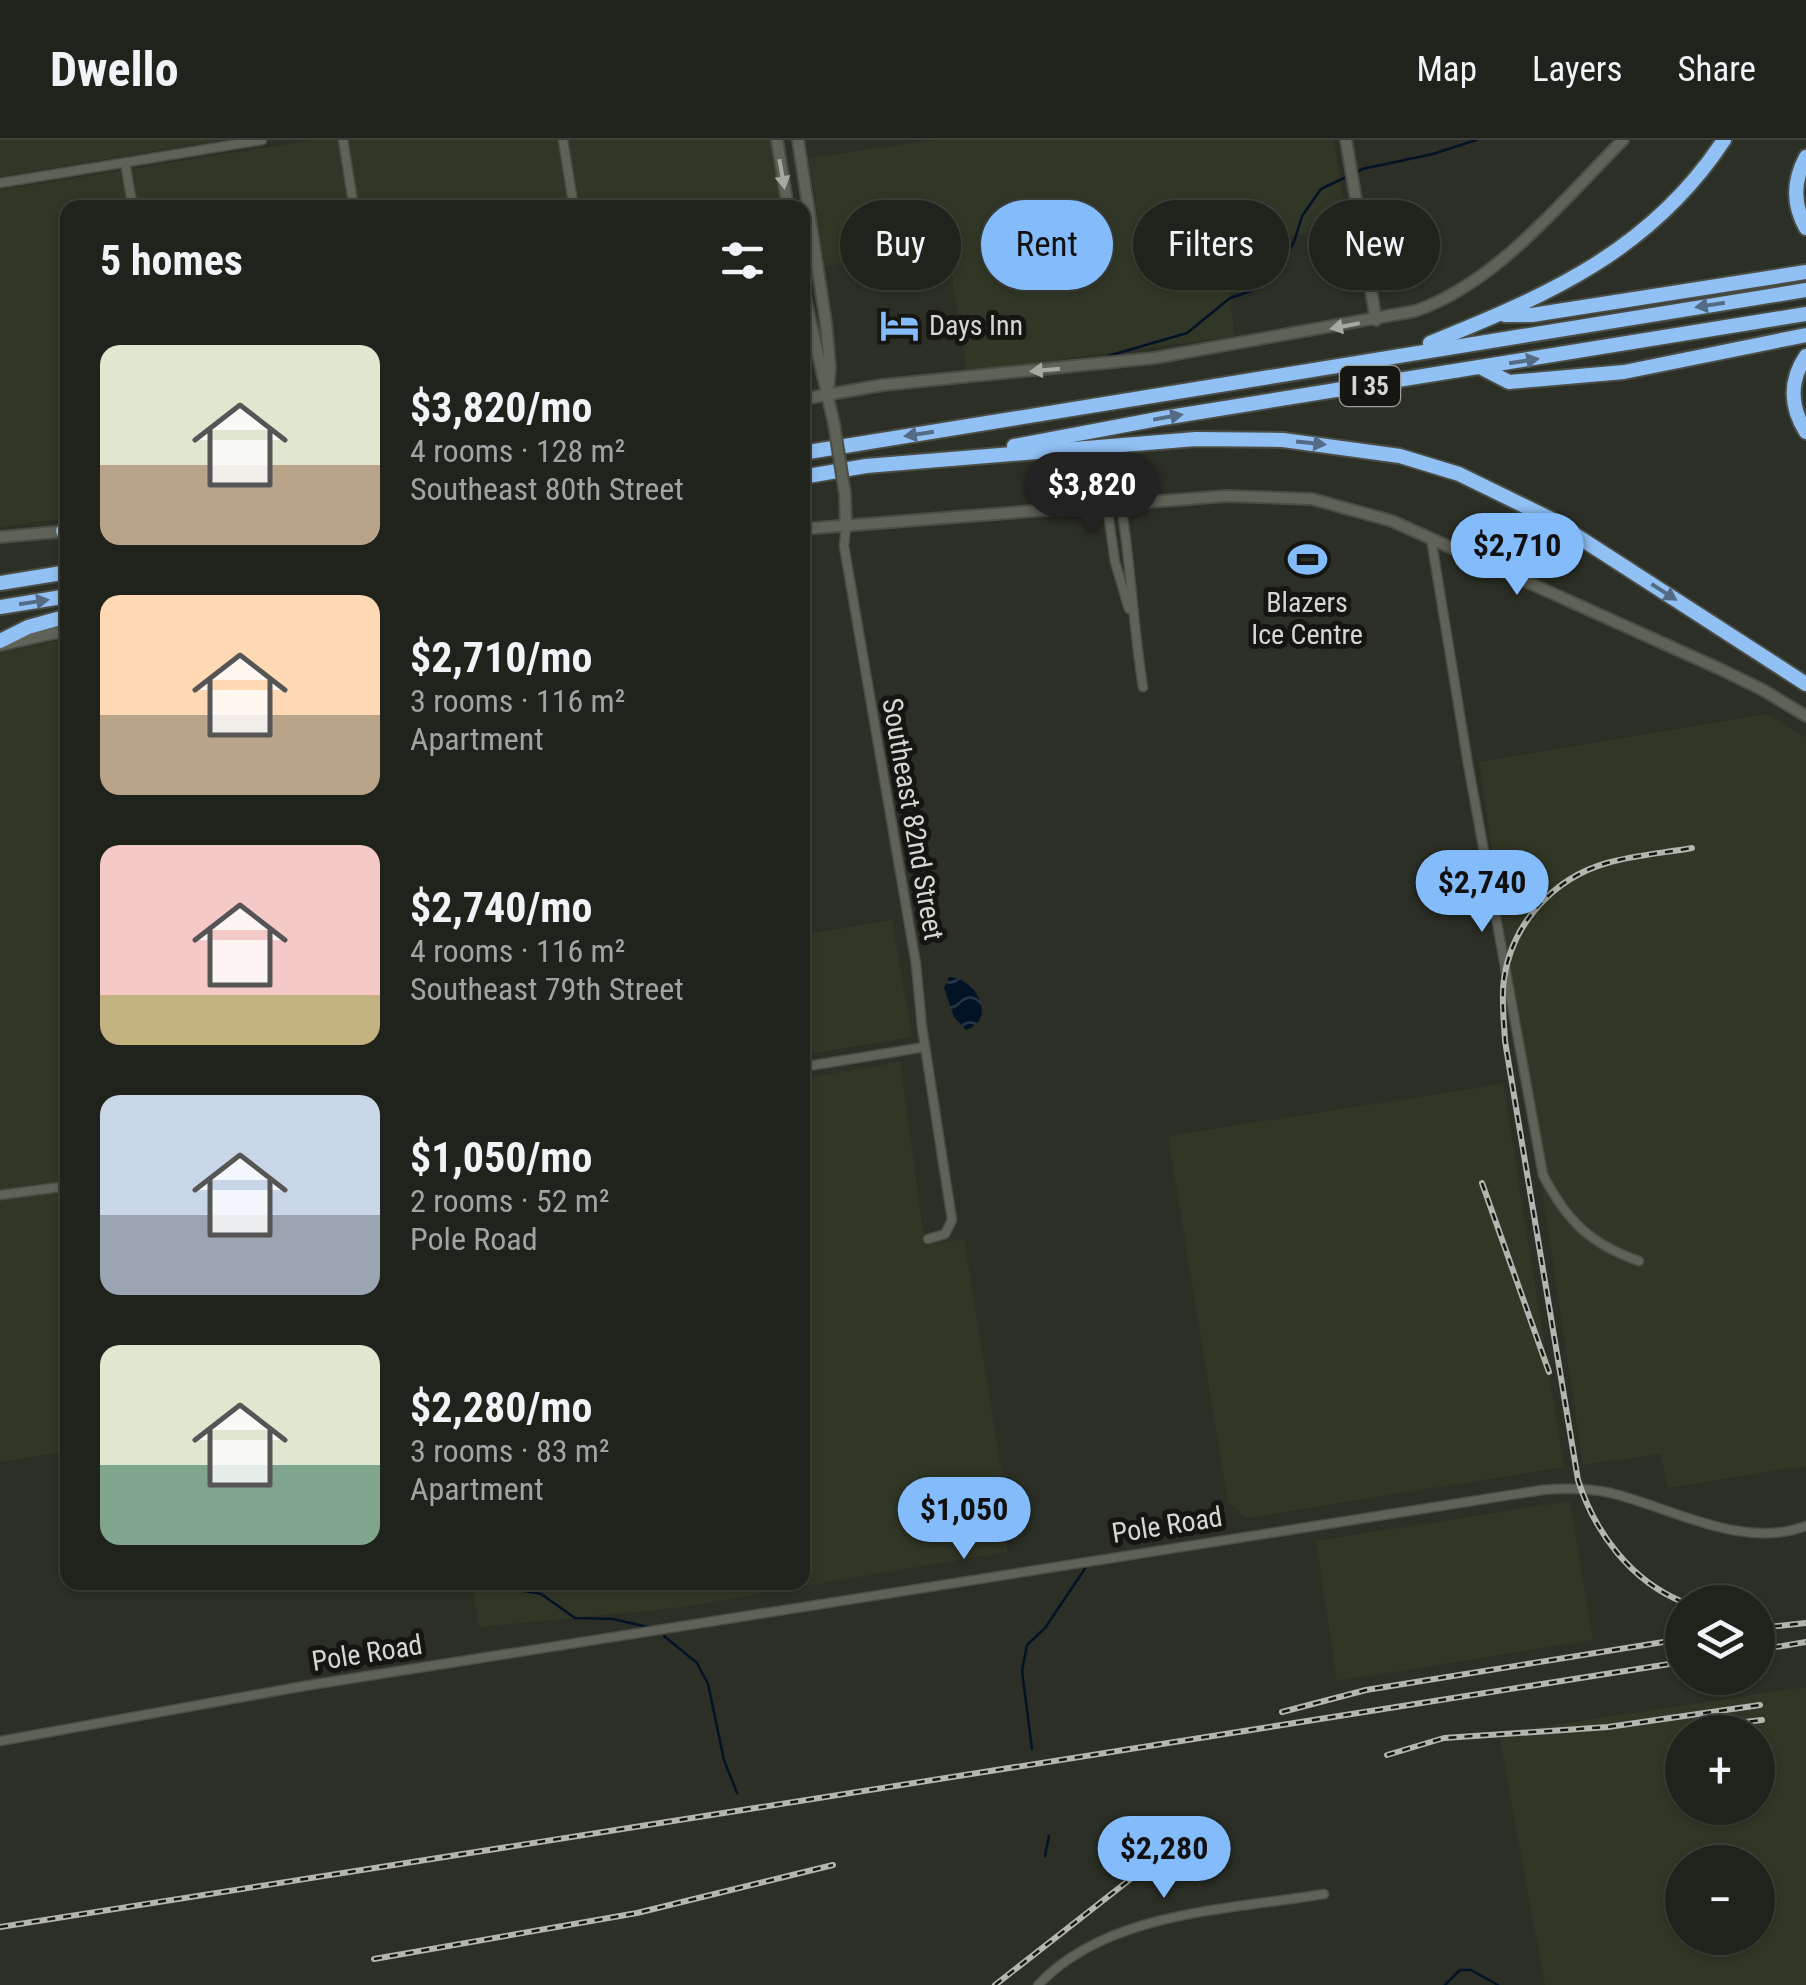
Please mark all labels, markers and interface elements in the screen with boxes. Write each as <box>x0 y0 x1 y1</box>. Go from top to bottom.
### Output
text: Dwello <box>50 41 179 98</box>
text: Map <box>1416 49 1477 90</box>
text: Layers <box>1532 49 1622 90</box>
text: Share <box>1677 49 1756 90</box>
one-way arrow <box>775 159 791 190</box>
chip: Buy <box>840 200 961 290</box>
chip: Rent <box>981 200 1113 290</box>
chip: Filters <box>1133 200 1289 290</box>
chip: New <box>1309 200 1440 290</box>
icon: filters <box>715 233 770 288</box>
text: 5 homes <box>100 236 243 285</box>
one-way arrow <box>1693 298 1725 313</box>
hotel icon: Days Inn <box>878 304 920 346</box>
place label: Days Inn <box>929 309 1023 342</box>
one-way arrow <box>1329 318 1360 334</box>
one-way arrow <box>1509 353 1540 368</box>
one-way arrow <box>1029 363 1061 379</box>
road number: I 35 <box>1340 366 1400 406</box>
text: $3,820/mo <box>410 383 592 432</box>
icon: home <box>180 385 300 505</box>
one-way arrow <box>1153 409 1185 425</box>
one-way arrow <box>903 427 934 442</box>
text: 4 rooms · 128 m² <box>410 432 625 470</box>
one-way arrow <box>1296 435 1328 451</box>
pin: $3,820 <box>1011 452 1173 537</box>
text: $3,820 <box>1048 465 1136 503</box>
text: Southeast 80th Street <box>410 470 684 508</box>
pin: $2,710 <box>1436 513 1598 598</box>
text: $2,710 <box>1473 526 1561 564</box>
sports icon: Blazers Ice Centre <box>1286 539 1328 581</box>
one-way arrow <box>1651 583 1678 601</box>
place label: Blazers Ice Centre <box>1251 586 1363 651</box>
one-way arrow <box>18 594 50 609</box>
text: $2,710/mo <box>410 633 592 682</box>
icon: home <box>180 635 300 755</box>
text: 3 rooms · 116 m² <box>410 682 625 720</box>
street label: Southeast 82nd Street <box>875 695 951 943</box>
text: Apartment <box>410 720 544 758</box>
pin: $2,740 <box>1401 850 1563 935</box>
text: $2,740 <box>1438 863 1526 901</box>
text: $2,740/mo <box>410 883 592 932</box>
icon: home <box>180 885 300 1005</box>
text: 4 rooms · 116 m² <box>410 932 625 970</box>
text: Southeast 79th Street <box>410 970 684 1008</box>
text: $1,050/mo <box>410 1133 592 1182</box>
icon: home <box>180 1135 300 1255</box>
text: 2 rooms · 52 m² <box>410 1182 609 1220</box>
text: Pole Road <box>410 1220 538 1258</box>
text: $2,280/mo <box>410 1383 592 1432</box>
icon: home <box>180 1385 300 1505</box>
text: 3 rooms · 83 m² <box>410 1432 609 1470</box>
text: Apartment <box>410 1470 544 1508</box>
pin: $1,050 <box>883 1477 1045 1562</box>
text: $1,050 <box>920 1490 1008 1528</box>
street label: Pole Road <box>1109 1500 1225 1550</box>
map controls <box>1665 1585 1775 1955</box>
button: layers <box>1665 1585 1775 1695</box>
street label: Pole Road <box>309 1628 425 1678</box>
button: + <box>1665 1715 1775 1825</box>
pin: $2,280 <box>1083 1816 1245 1901</box>
text: $2,280 <box>1120 1829 1208 1867</box>
button: − <box>1665 1845 1775 1955</box>

